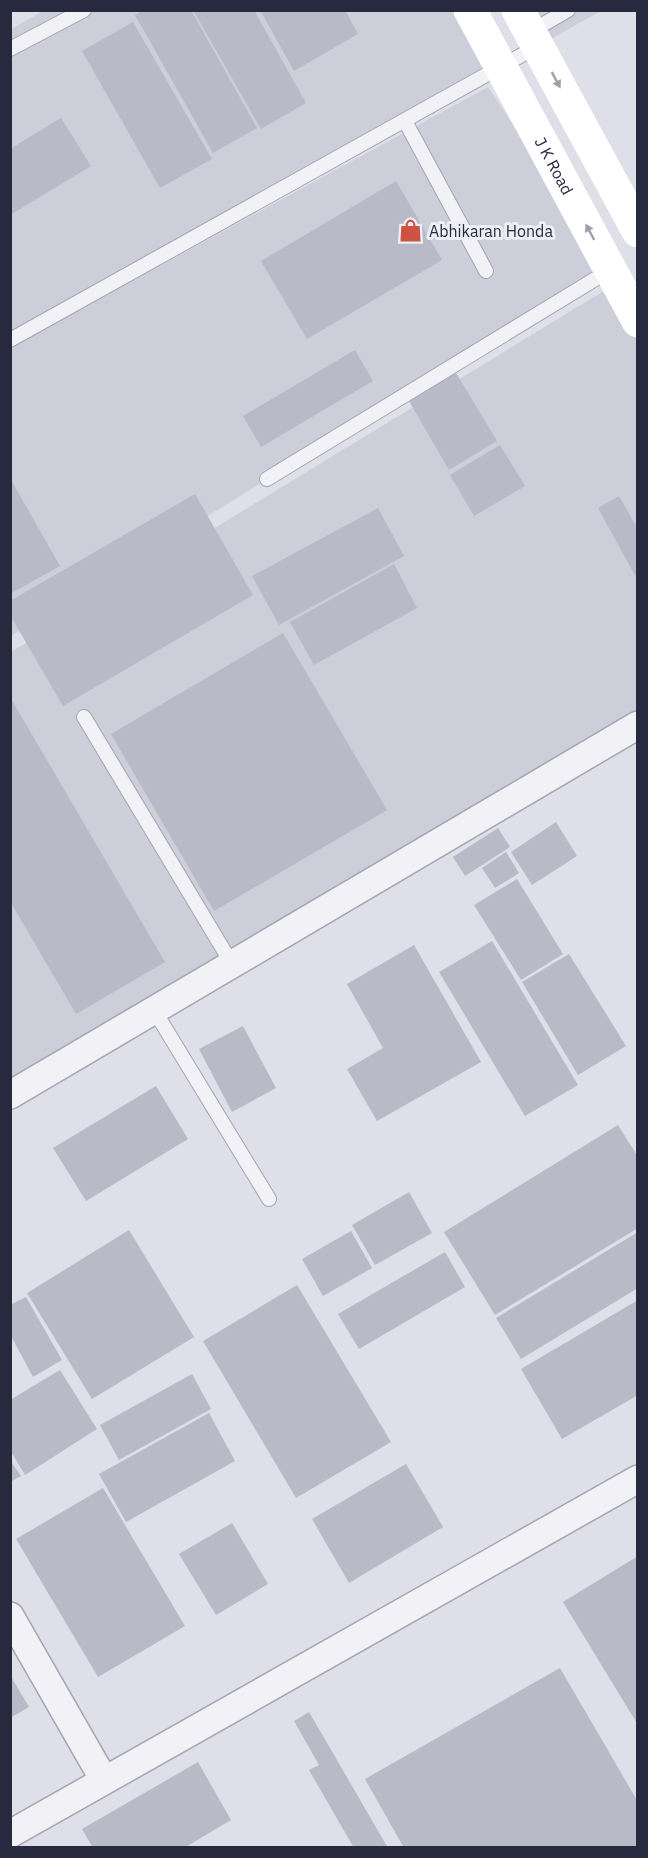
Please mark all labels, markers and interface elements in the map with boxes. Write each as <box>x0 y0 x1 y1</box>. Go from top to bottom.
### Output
one-way arrow <box>551 72 561 89</box>
street label: J K Road <box>530 133 578 198</box>
shop icon: Abhikaran Honda <box>398 218 424 244</box>
place label: Abhikaran Honda <box>429 221 553 241</box>
one-way arrow <box>585 223 595 240</box>

